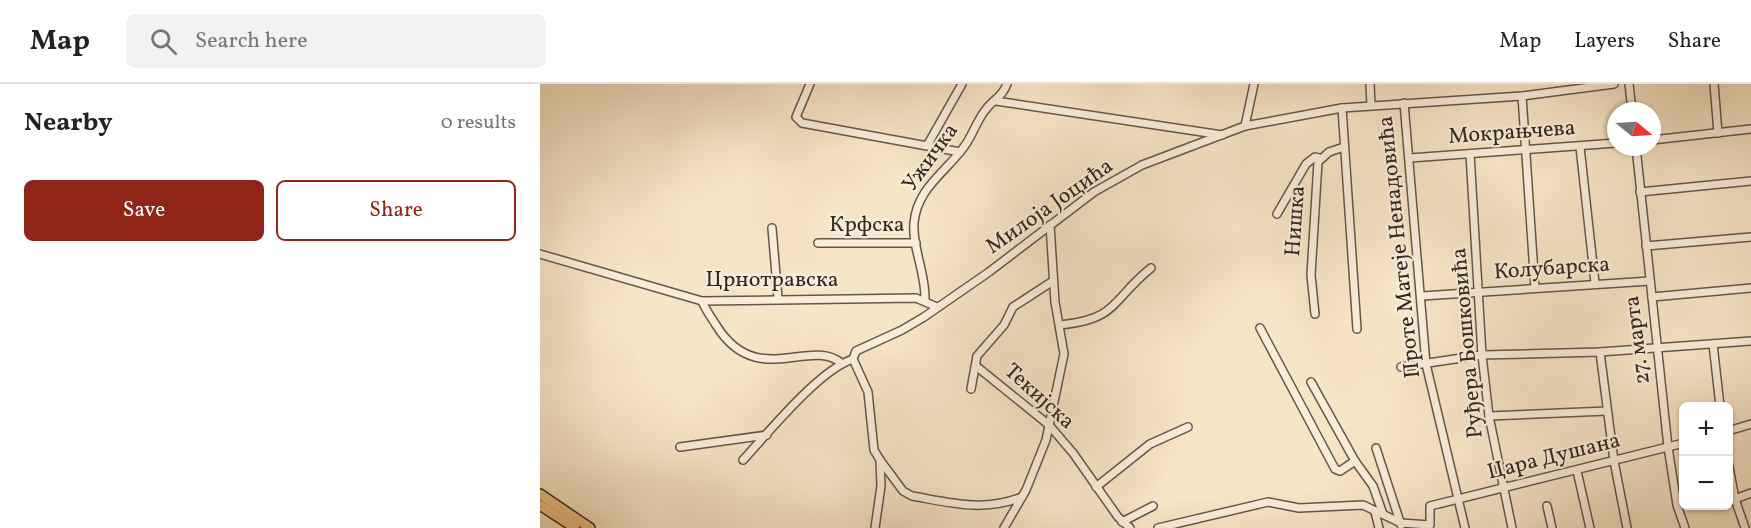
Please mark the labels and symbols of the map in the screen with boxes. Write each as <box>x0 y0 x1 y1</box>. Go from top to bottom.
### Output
north arrow <box>1607 102 1661 156</box>
street label: Мокрањчева <box>1447 113 1577 153</box>
street label: Проте Матеје Ненадовића <box>1371 114 1429 380</box>
street label: Ужичка <box>895 117 967 199</box>
street label: Милоја Јоцића <box>980 151 1120 262</box>
street label: Нишка <box>1278 185 1314 257</box>
street label: Крфска <box>829 210 905 241</box>
street label: Руђера Бошковића <box>1444 246 1492 439</box>
street label: Колубарска <box>1493 249 1611 289</box>
street label: Црнотравска <box>705 265 839 296</box>
street label: 27. марта <box>1617 294 1659 386</box>
street label: Текијска <box>997 357 1081 437</box>
street label: Цара Душана <box>1484 425 1624 489</box>

